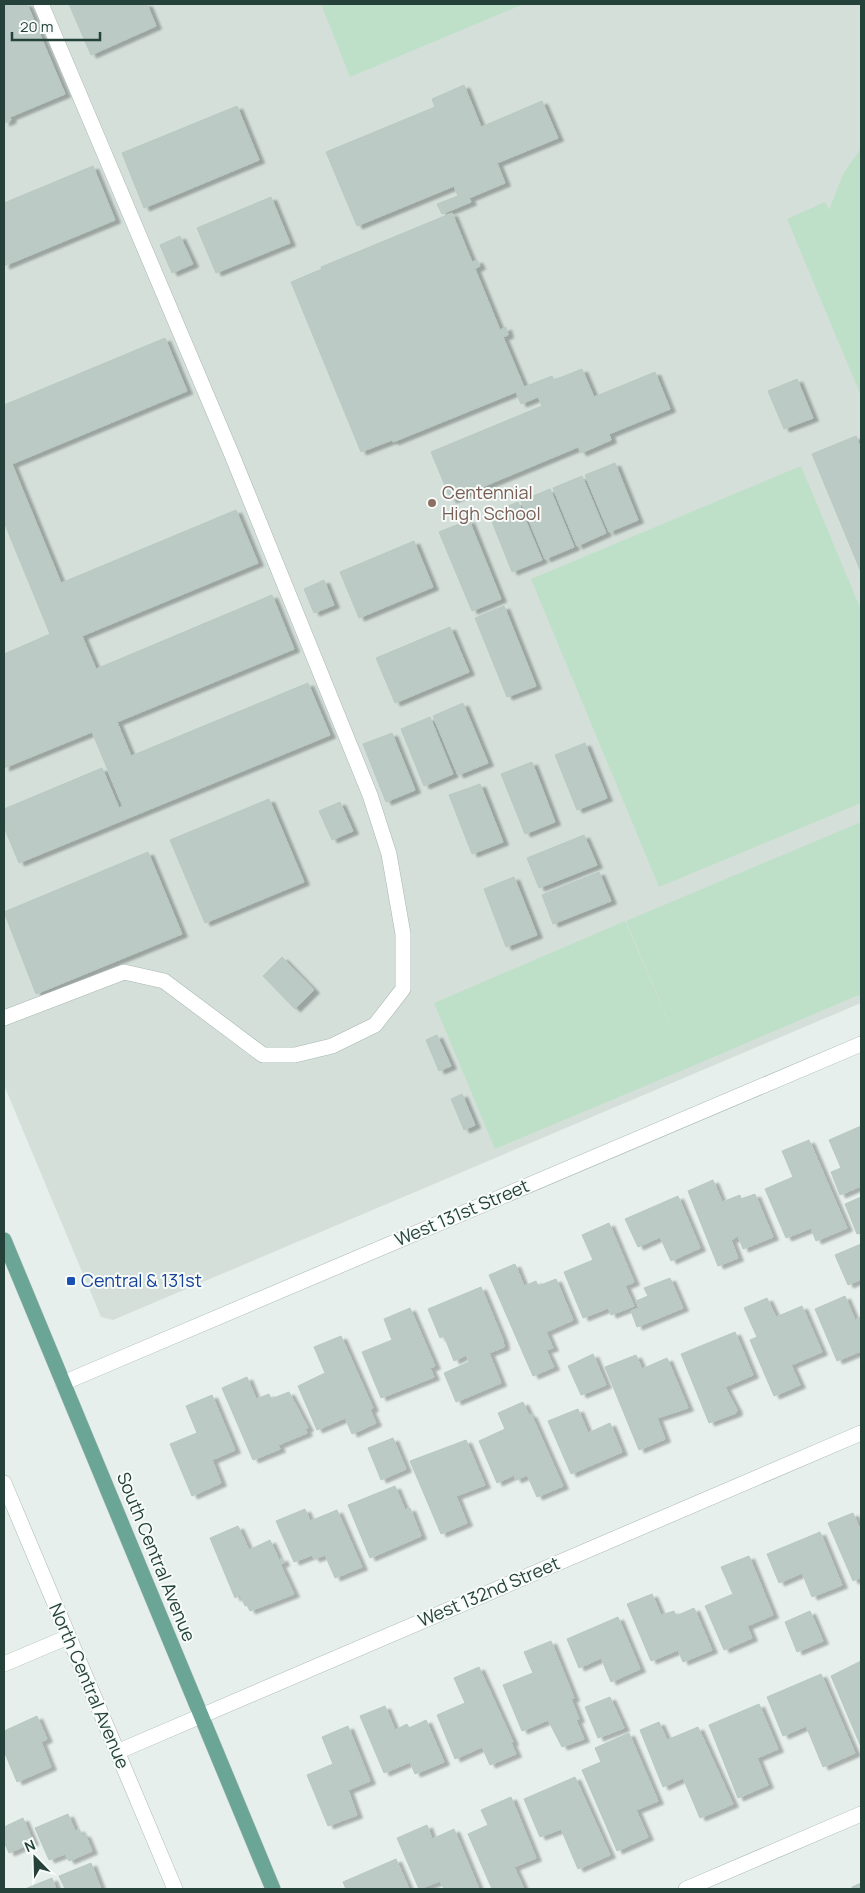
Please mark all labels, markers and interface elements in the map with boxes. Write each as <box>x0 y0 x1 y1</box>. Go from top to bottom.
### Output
scale bar <box>12 10 100 42</box>
text: 20 m <box>20 16 53 37</box>
place label: Centennial High School <box>442 480 541 525</box>
marker: Centennial High School <box>426 497 438 509</box>
street label: West 131st Street <box>391 1173 532 1251</box>
place label: Central & 131st <box>81 1268 202 1292</box>
marker: Central & 131st <box>65 1275 77 1287</box>
street label: South Central Avenue <box>112 1468 202 1645</box>
street label: West 132nd Street <box>414 1550 563 1632</box>
street label: North Central Avenue <box>44 1599 136 1772</box>
north arrow <box>10 1833 60 1883</box>
text: N <box>21 1835 38 1856</box>

